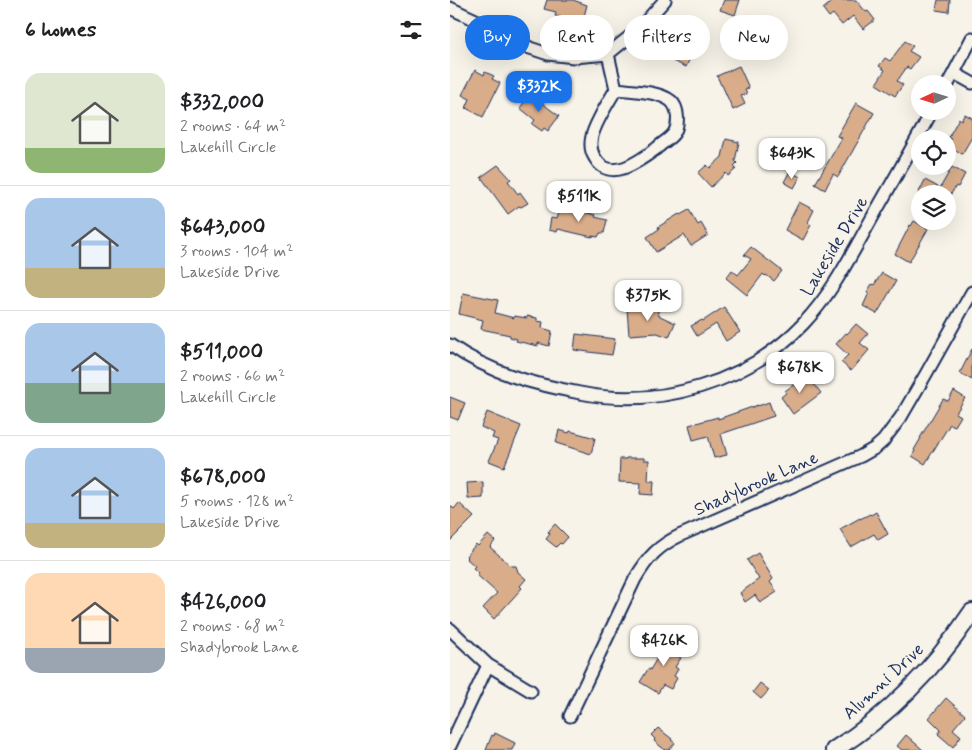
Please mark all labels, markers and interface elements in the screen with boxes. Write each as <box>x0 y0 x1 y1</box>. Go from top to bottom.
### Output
chip: Buy <box>465 15 530 60</box>
chip: Rent <box>540 15 614 60</box>
chip: Filters <box>624 15 710 60</box>
chip: New <box>720 15 788 60</box>
text: 6 homes <box>25 16 96 44</box>
icon: filters <box>397 16 425 44</box>
pin: $332K <box>504 70 574 113</box>
north arrow <box>911 75 956 120</box>
map controls <box>911 75 956 230</box>
text: $332K <box>517 76 561 97</box>
text: $332,000 <box>180 88 264 116</box>
icon: home <box>65 93 125 153</box>
text: 2 rooms · 64 m² <box>180 116 286 137</box>
button: locate <box>911 130 956 175</box>
text: Lakehill Circle <box>180 137 276 158</box>
pin: $643K <box>757 138 827 180</box>
text: $643K <box>769 143 815 164</box>
pin: $511K <box>544 180 614 223</box>
button: layers <box>911 185 956 230</box>
text: $511K <box>557 186 601 207</box>
street label: Lakeside Drive <box>796 192 874 301</box>
text: $643,000 <box>180 213 265 241</box>
icon: home <box>65 218 125 278</box>
text: 3 rooms · 104 m² <box>180 241 293 262</box>
text: Lakeside Drive <box>180 262 280 283</box>
pin: $375K <box>613 280 683 322</box>
text: $375K <box>626 285 670 306</box>
text: $511,000 <box>180 338 263 366</box>
icon: home <box>65 343 125 403</box>
pin: $678K <box>765 352 835 394</box>
text: $678K <box>777 357 823 378</box>
text: 2 rooms · 66 m² <box>180 366 285 387</box>
text: Lakehill Circle <box>180 387 276 408</box>
street label: Shadybrook Lane <box>690 446 822 522</box>
text: $678,000 <box>180 463 266 491</box>
icon: home <box>65 468 125 528</box>
text: 5 rooms · 128 m² <box>180 491 294 512</box>
text: Lakeside Drive <box>180 512 280 533</box>
text: $426,000 <box>180 588 266 616</box>
icon: home <box>65 593 125 653</box>
text: 2 rooms · 68 m² <box>180 616 285 637</box>
pin: $426K <box>629 624 699 667</box>
text: $426K <box>641 630 687 651</box>
text: Shadybrook Lane <box>180 637 299 658</box>
street label: Alumni Drive <box>838 638 929 725</box>

